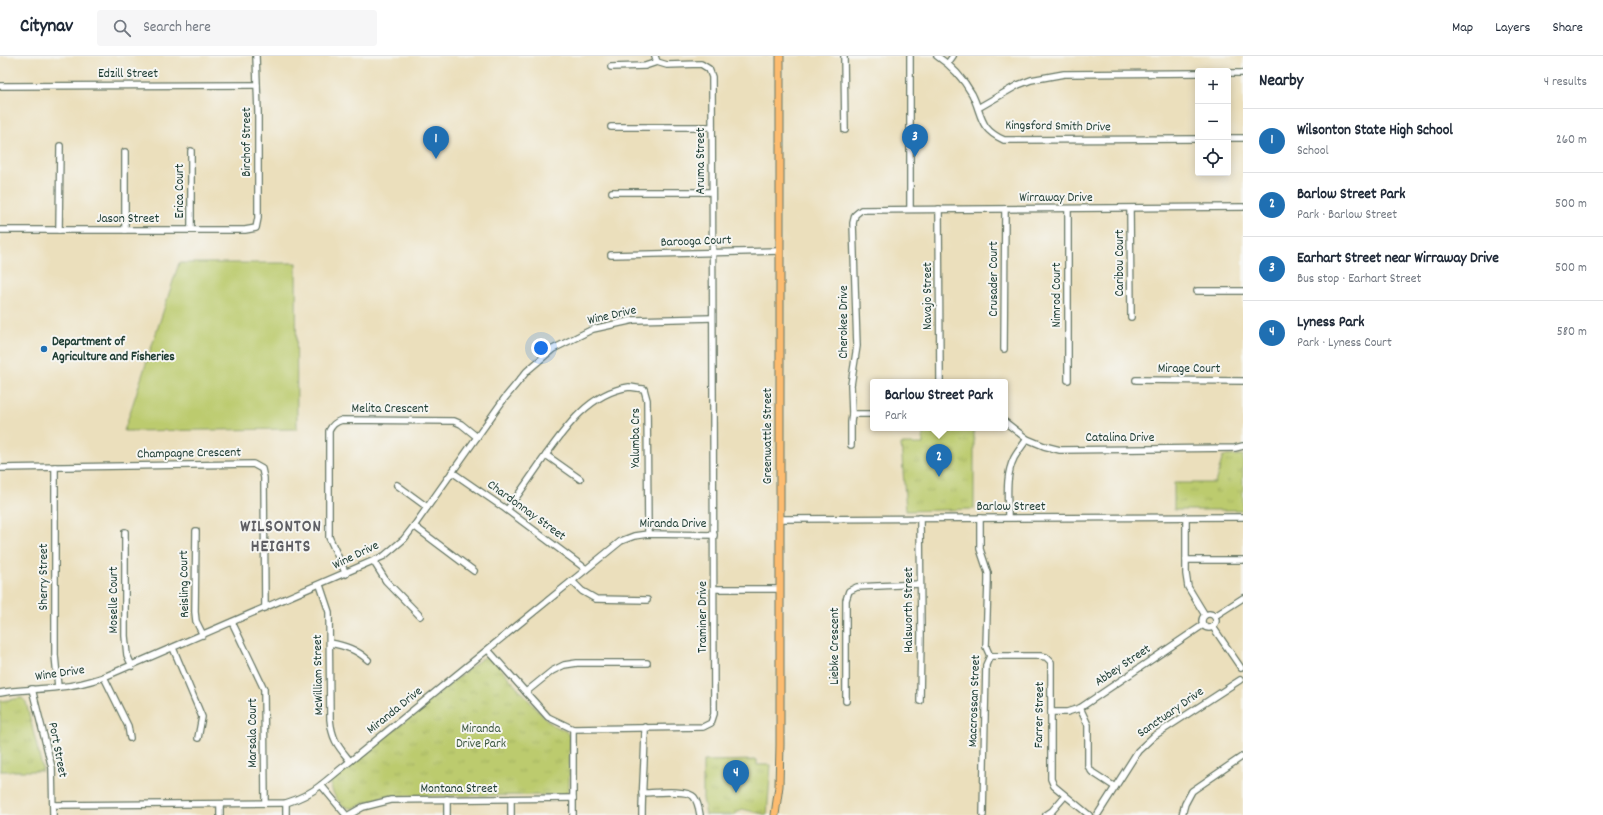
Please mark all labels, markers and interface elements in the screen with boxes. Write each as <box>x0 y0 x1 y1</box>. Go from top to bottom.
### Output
search box <box>97 10 377 46</box>
text: Citynav <box>20 14 73 41</box>
icon: search <box>111 17 133 39</box>
text: Search here <box>143 17 211 39</box>
text: Map <box>1452 18 1473 38</box>
text: Layers <box>1495 18 1530 38</box>
text: Share <box>1552 18 1583 38</box>
street label: Edzill Street <box>98 65 158 84</box>
map controls <box>1195 68 1231 176</box>
button: + <box>1195 68 1231 104</box>
text: Nearby <box>1259 70 1303 94</box>
text: 4 results <box>1544 73 1587 92</box>
button: − <box>1195 104 1231 140</box>
street label: Birchof Street <box>238 107 257 177</box>
street label: Kingsford Smith Drive <box>1005 117 1111 137</box>
text: Wilsonton State High School <box>1297 120 1453 142</box>
pin: 3 <box>902 124 928 157</box>
pin: 1 <box>423 126 449 159</box>
street label: Aruma Street <box>692 127 711 195</box>
text: 1 <box>1271 131 1273 150</box>
text: 260 m <box>1556 131 1587 150</box>
button: locate <box>1195 140 1231 176</box>
text: School <box>1297 142 1329 161</box>
street label: Erica Court <box>171 163 190 218</box>
text: Barlow Street Park <box>1297 184 1406 206</box>
street label: Wirraway Drive <box>1019 189 1093 208</box>
text: 2 <box>1269 195 1275 214</box>
text: 500 m <box>1555 195 1587 214</box>
text: Park · Barlow Street <box>1297 206 1397 225</box>
street label: Jason Street <box>97 210 160 229</box>
street label: Caribou Court <box>1111 229 1130 297</box>
street label: Barooga Court <box>660 231 732 253</box>
street label: Crusader Court <box>985 241 1004 317</box>
text: Earhart Street near Wirraway Drive <box>1297 248 1499 270</box>
text: 3 <box>1269 259 1275 278</box>
text: 500 m <box>1555 259 1587 278</box>
street label: Navajo Street <box>919 262 938 330</box>
street label: Nimrod Court <box>1048 262 1067 327</box>
text: Bus stop · Earhart Street <box>1297 270 1421 289</box>
street label: Cherokee Drive <box>835 285 854 359</box>
street label: Wine Drive <box>586 301 639 331</box>
text: Lyness Park <box>1297 312 1364 334</box>
text: 4 <box>1269 323 1275 342</box>
text: 580 m <box>1557 323 1587 342</box>
place label: Department of Agriculture and Fisheries <box>52 333 175 367</box>
text: Park · Lyness Court <box>1297 334 1392 353</box>
your location <box>531 338 551 358</box>
marker: Department of Agriculture and Fisheries <box>39 344 49 354</box>
street label: Mirage Court <box>1158 360 1221 379</box>
popup <box>870 379 1008 431</box>
text: Barlow Street Park <box>885 385 993 407</box>
street label: Greenwattle Street <box>759 388 778 484</box>
street label: Melita Crescent <box>352 400 429 419</box>
text: Park <box>885 407 907 426</box>
street label: Yalumba Crs <box>627 408 646 468</box>
street label: Catalina Drive <box>1085 429 1155 448</box>
street label: Champagne Crescent <box>137 444 241 464</box>
pin: 2 <box>926 444 952 477</box>
street label: Chardonnay Street <box>483 476 569 546</box>
street label: Barlow Street <box>977 498 1046 517</box>
street label: Miranda Drive <box>639 515 707 534</box>
district label: WILSONTON HEIGHTS <box>240 516 322 560</box>
street label: Wine Drive <box>330 536 383 575</box>
street label: Sherry Street <box>35 543 54 610</box>
street label: Reisling Court <box>175 550 195 618</box>
street label: Moselle Court <box>105 566 124 633</box>
street label: Halsworth Street <box>900 567 919 653</box>
street label: Traminer Drive <box>694 581 713 653</box>
street label: Liebke Crescent <box>826 607 845 685</box>
street label: McWilliam Street <box>309 634 329 716</box>
street label: Abbey Street <box>1091 640 1155 692</box>
street label: Maccrossan Street <box>964 654 986 748</box>
street label: Wine Drive <box>34 661 86 687</box>
street label: Farrer Street <box>1030 681 1050 748</box>
street label: Miranda Drive <box>363 682 427 740</box>
street label: Sanctuary Drive <box>1134 683 1208 743</box>
street label: Marsala Court <box>244 698 263 768</box>
park label: Miranda Drive Park <box>456 720 506 754</box>
street label: Port Street <box>42 721 72 779</box>
pin: 4 <box>723 760 749 793</box>
street label: Montana Street <box>421 780 498 799</box>

